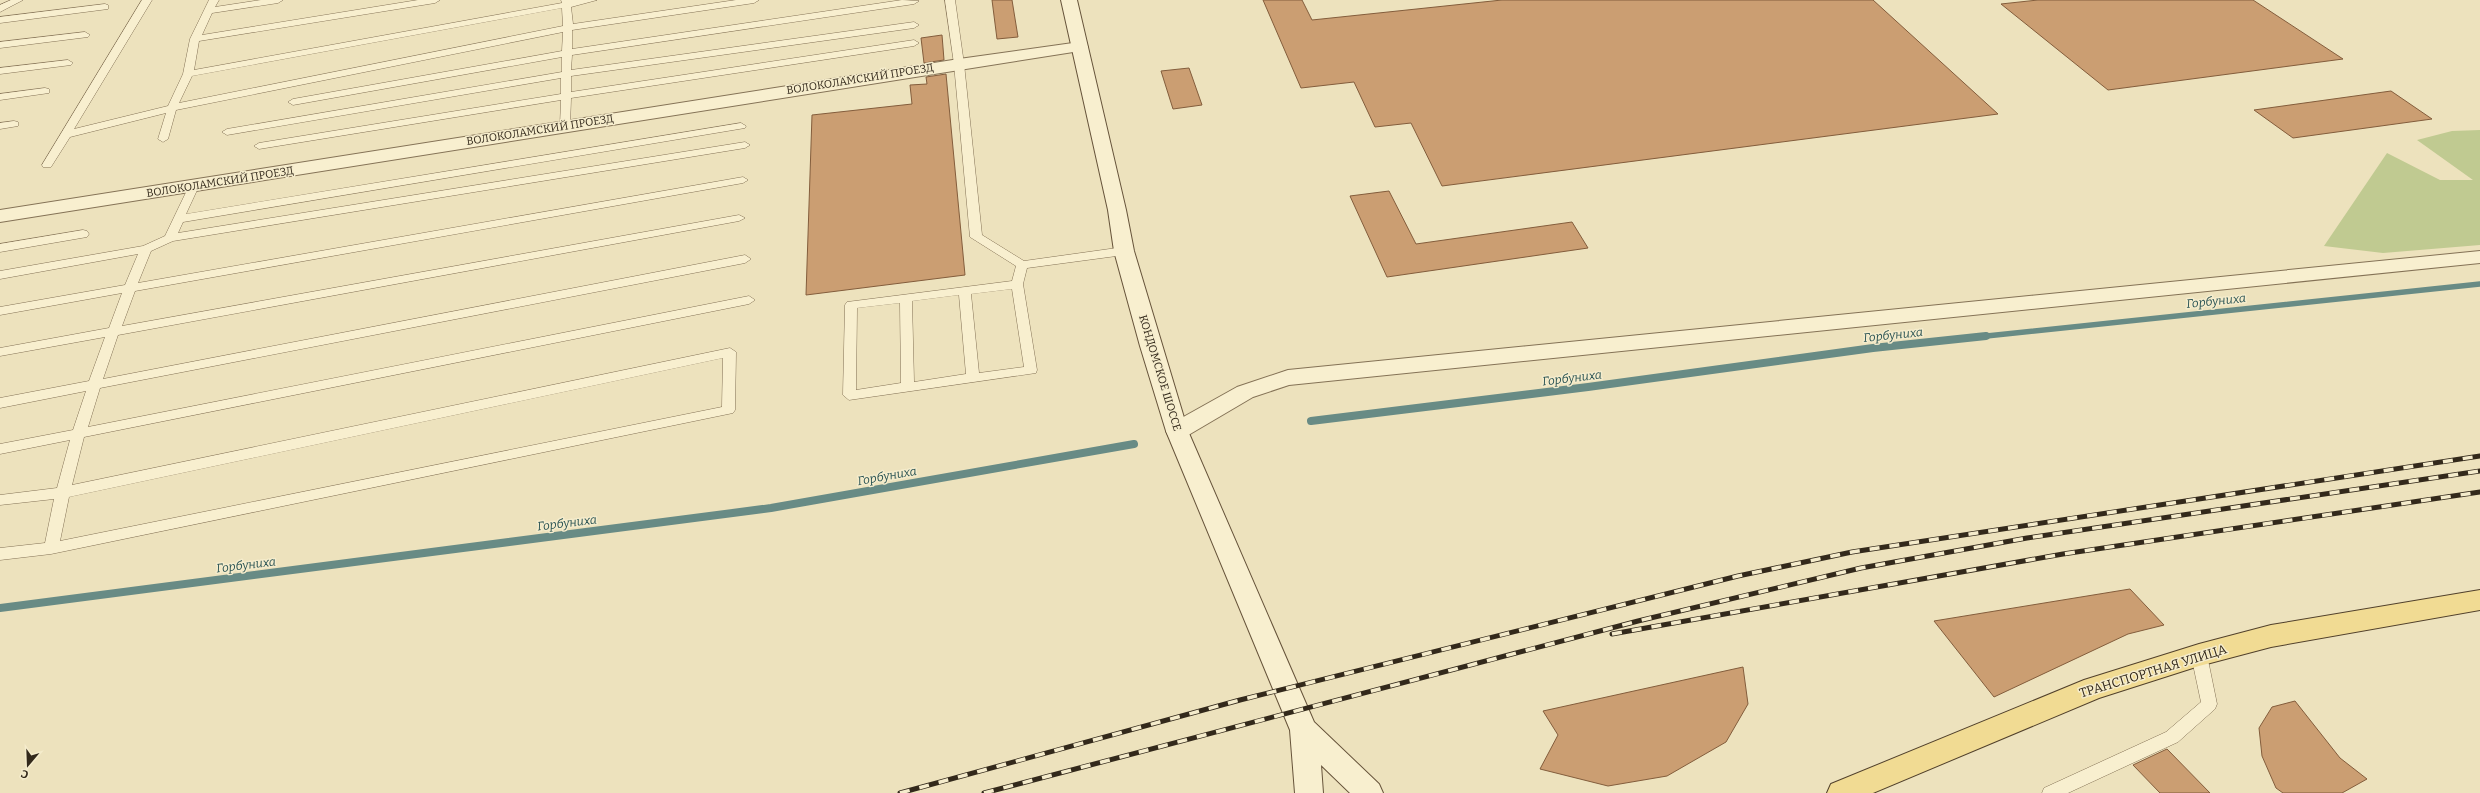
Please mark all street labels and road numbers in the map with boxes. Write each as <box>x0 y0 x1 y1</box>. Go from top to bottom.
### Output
street label: ВОЛОКОЛАМСКИЙ ПРОЕЗД <box>786 61 935 97</box>
street label: ВОЛОКОЛАМСКИЙ ПРОЕЗД <box>466 112 615 148</box>
street label: ВОЛОКОЛАМСКИЙ ПРОЕЗД <box>146 164 295 200</box>
street label: КОНДОМСКОЕ ШОССЕ <box>1136 313 1184 433</box>
street label: ТРАНСПОРТНАЯ УЛИЦА <box>2077 641 2229 701</box>

